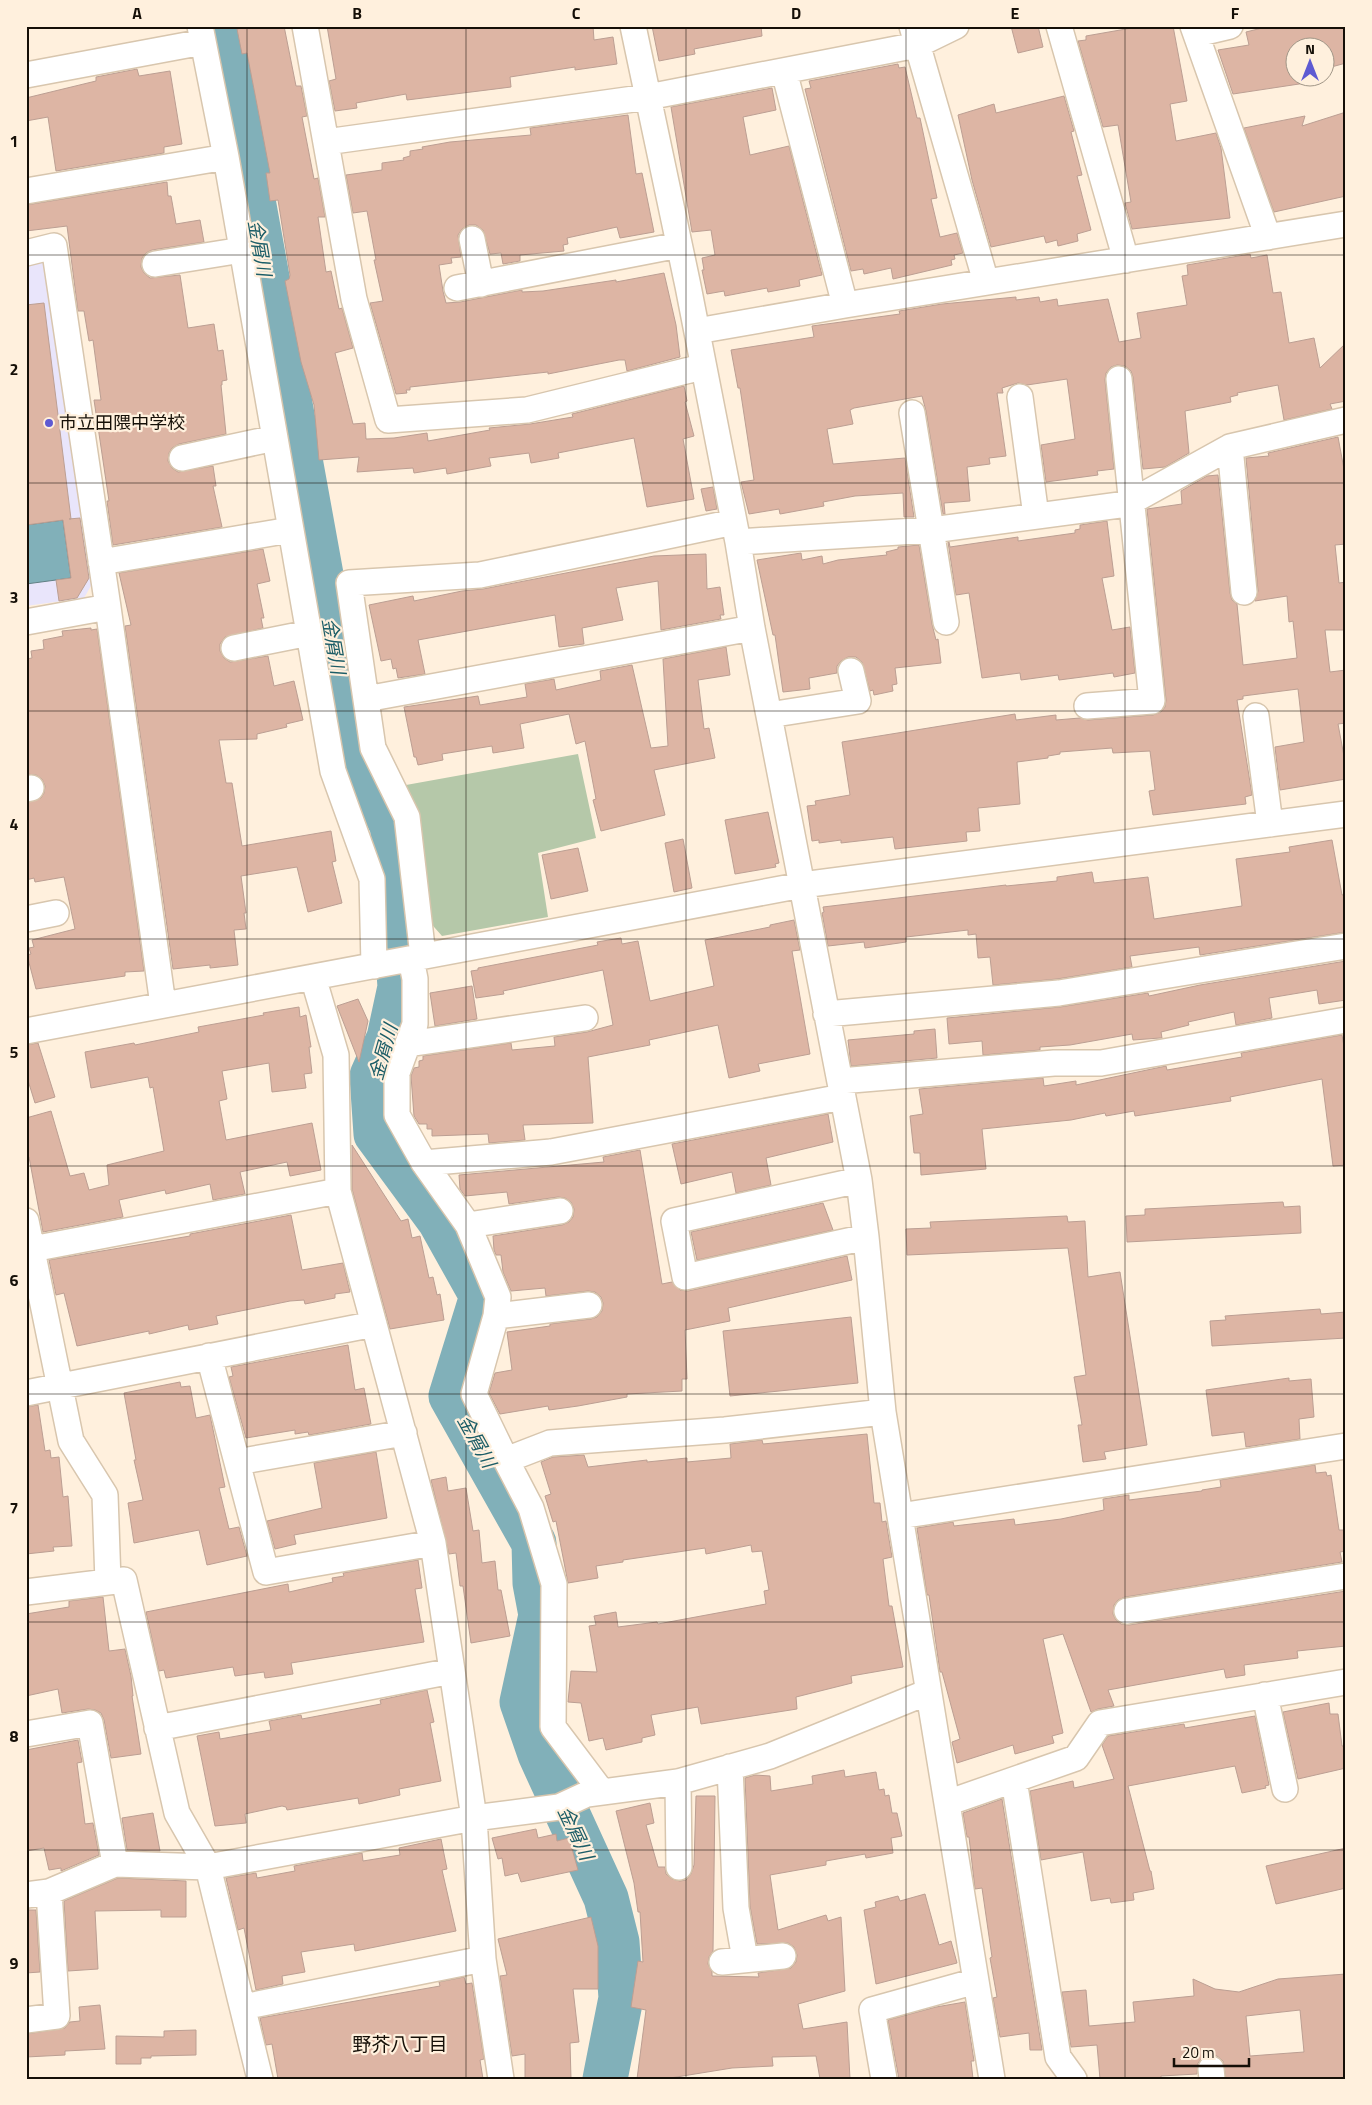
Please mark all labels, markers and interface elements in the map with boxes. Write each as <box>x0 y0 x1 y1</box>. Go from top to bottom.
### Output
text: A <box>132 1 142 25</box>
text: B <box>352 1 362 25</box>
text: C <box>572 1 581 25</box>
text: D <box>791 1 801 25</box>
text: E <box>1011 1 1020 25</box>
text: F <box>1231 1 1240 25</box>
north arrow <box>1284 38 1334 88</box>
text: N <box>1305 38 1315 59</box>
text: 1 <box>10 129 18 153</box>
water label: 金屑川 <box>241 217 280 280</box>
text: 2 <box>10 357 18 381</box>
place label: 市立田隈中学校 <box>59 409 185 436</box>
marker: 市立田隈中学校 <box>43 417 55 429</box>
text: 3 <box>10 585 18 609</box>
water label: 金屑川 <box>315 615 354 678</box>
text: 4 <box>10 812 19 836</box>
water label: 金屑川 <box>361 1019 405 1083</box>
text: 5 <box>10 1040 19 1064</box>
text: 6 <box>10 1268 19 1292</box>
water label: 金屑川 <box>451 1409 505 1474</box>
text: 7 <box>10 1496 18 1520</box>
text: 8 <box>10 1724 19 1748</box>
water label: 金屑川 <box>551 1801 602 1867</box>
text: 9 <box>10 1951 19 1975</box>
district label: 野芥八丁目 <box>352 2029 448 2058</box>
scale bar <box>1174 2035 1250 2067</box>
text: 20 m <box>1182 2041 1215 2064</box>

